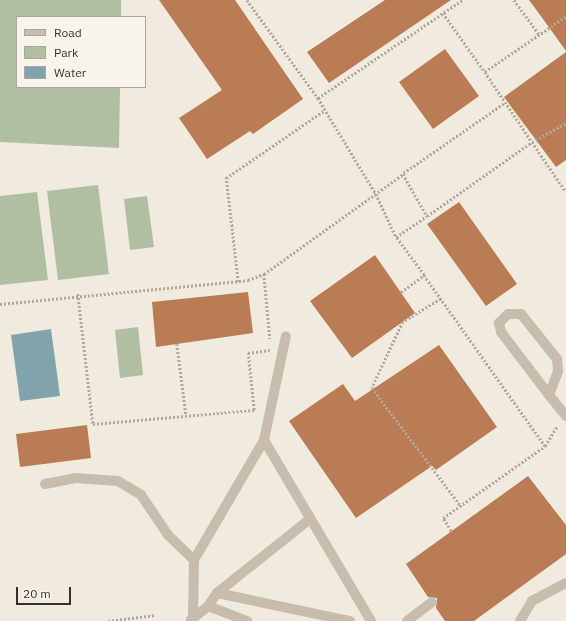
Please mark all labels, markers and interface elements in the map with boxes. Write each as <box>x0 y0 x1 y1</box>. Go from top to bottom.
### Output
legend <box>16 16 146 88</box>
text: Road <box>54 25 82 40</box>
text: Park <box>54 45 78 60</box>
text: Water <box>54 65 86 80</box>
scale bar <box>18 579 73 605</box>
text: 20 m <box>23 586 51 601</box>

